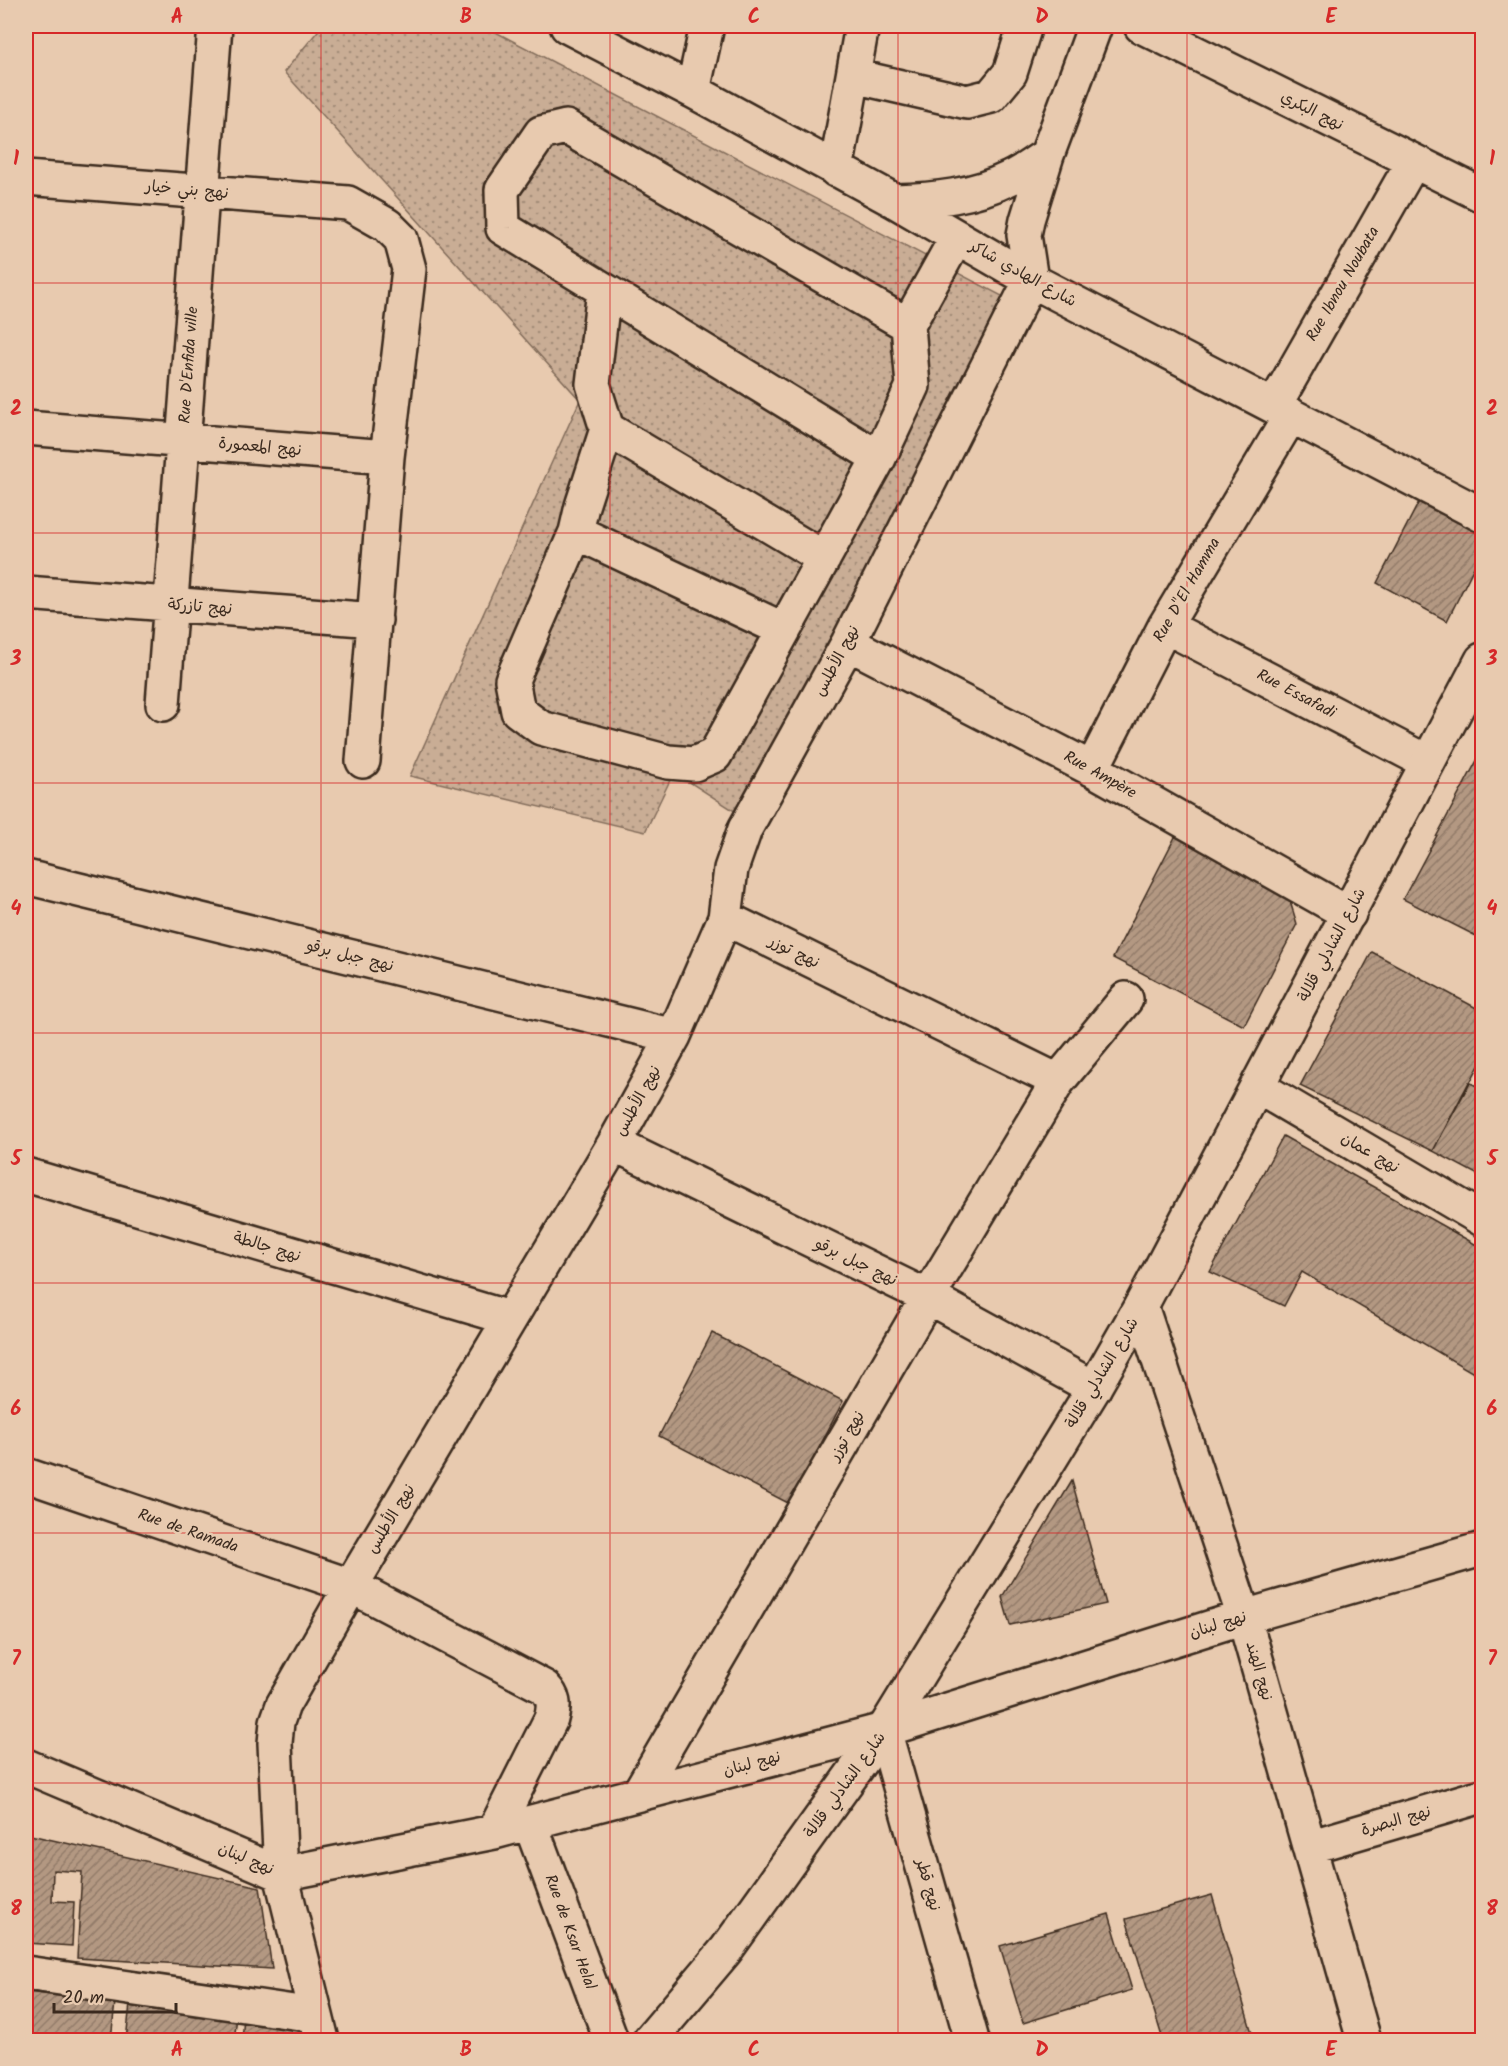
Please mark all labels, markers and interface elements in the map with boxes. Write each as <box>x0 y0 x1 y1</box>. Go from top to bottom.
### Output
text: A <box>171 2 183 34</box>
text: B <box>460 2 472 34</box>
text: C <box>748 2 760 34</box>
text: D <box>1035 2 1049 34</box>
text: E <box>1325 2 1337 34</box>
street label: نهج البكري <box>1276 85 1348 137</box>
text: 1 <box>13 144 19 176</box>
text: 1 <box>1489 144 1495 176</box>
street label: نهج بني خيار <box>142 174 230 207</box>
street label: Rue Ibnou Noubata <box>1300 222 1386 346</box>
street label: شارع الهادي شاكر <box>963 233 1081 314</box>
street label: Rue D'Enfida ville <box>172 306 206 424</box>
text: 2 <box>10 394 22 426</box>
text: 2 <box>1486 394 1498 426</box>
street label: نهج المعمورة <box>217 431 303 463</box>
street label: Rue D"El Hamma <box>1147 533 1227 647</box>
street label: نهج تازركة <box>167 592 233 622</box>
street label: نهج الأطلس <box>808 621 866 701</box>
text: 3 <box>10 644 22 676</box>
text: 3 <box>1486 644 1498 676</box>
street label: Rue Essafadi <box>1252 663 1341 726</box>
street label: Rue Ampère <box>1059 745 1141 805</box>
street label: شارع الشادلي قلالة <box>1291 883 1374 1007</box>
text: 4 <box>11 894 22 926</box>
text: 4 <box>1487 894 1498 926</box>
street label: نهج توزر <box>762 928 824 975</box>
street label: نهج جبل برقو <box>303 933 396 979</box>
street label: نهج الأطلس <box>608 1061 668 1141</box>
street label: نهج عمان <box>1336 1126 1404 1180</box>
text: 5 <box>10 1144 23 1176</box>
text: 5 <box>1486 1144 1499 1176</box>
street label: نهج جالطة <box>230 1225 304 1269</box>
street label: نهج جبل برقو <box>809 1231 902 1293</box>
street label: شارع الشادلي قلالة <box>1059 1313 1146 1434</box>
text: 6 <box>11 1394 22 1426</box>
text: 6 <box>1487 1394 1498 1426</box>
street label: نهج توزر <box>822 1406 871 1467</box>
street label: نهج الأطلس <box>360 1479 422 1559</box>
street label: Rue de Ramada <box>134 1502 242 1560</box>
street label: نهج لبنان <box>1186 1604 1250 1646</box>
street label: نهج الهند <box>1239 1638 1279 1704</box>
text: 7 <box>11 1644 21 1676</box>
text: 7 <box>1487 1644 1497 1676</box>
street label: شارع الشادلي قلالة <box>798 1727 893 1844</box>
street label: نهج لبنان <box>720 1744 784 1784</box>
street label: نهج البصرة <box>1358 1799 1434 1843</box>
street label: نهج لبنان <box>214 1836 278 1882</box>
street label: نهج قطر <box>908 1854 947 1914</box>
street label: Rue de Ksar Helal <box>538 1871 602 1993</box>
text: 8 <box>10 1894 22 1926</box>
text: 8 <box>1486 1894 1498 1926</box>
scale bar <box>54 1976 176 2014</box>
text: 20 m <box>63 1984 104 2013</box>
text: A <box>171 2035 183 2066</box>
text: B <box>460 2035 472 2066</box>
text: C <box>748 2035 760 2066</box>
text: D <box>1035 2035 1049 2066</box>
text: E <box>1325 2035 1337 2066</box>

